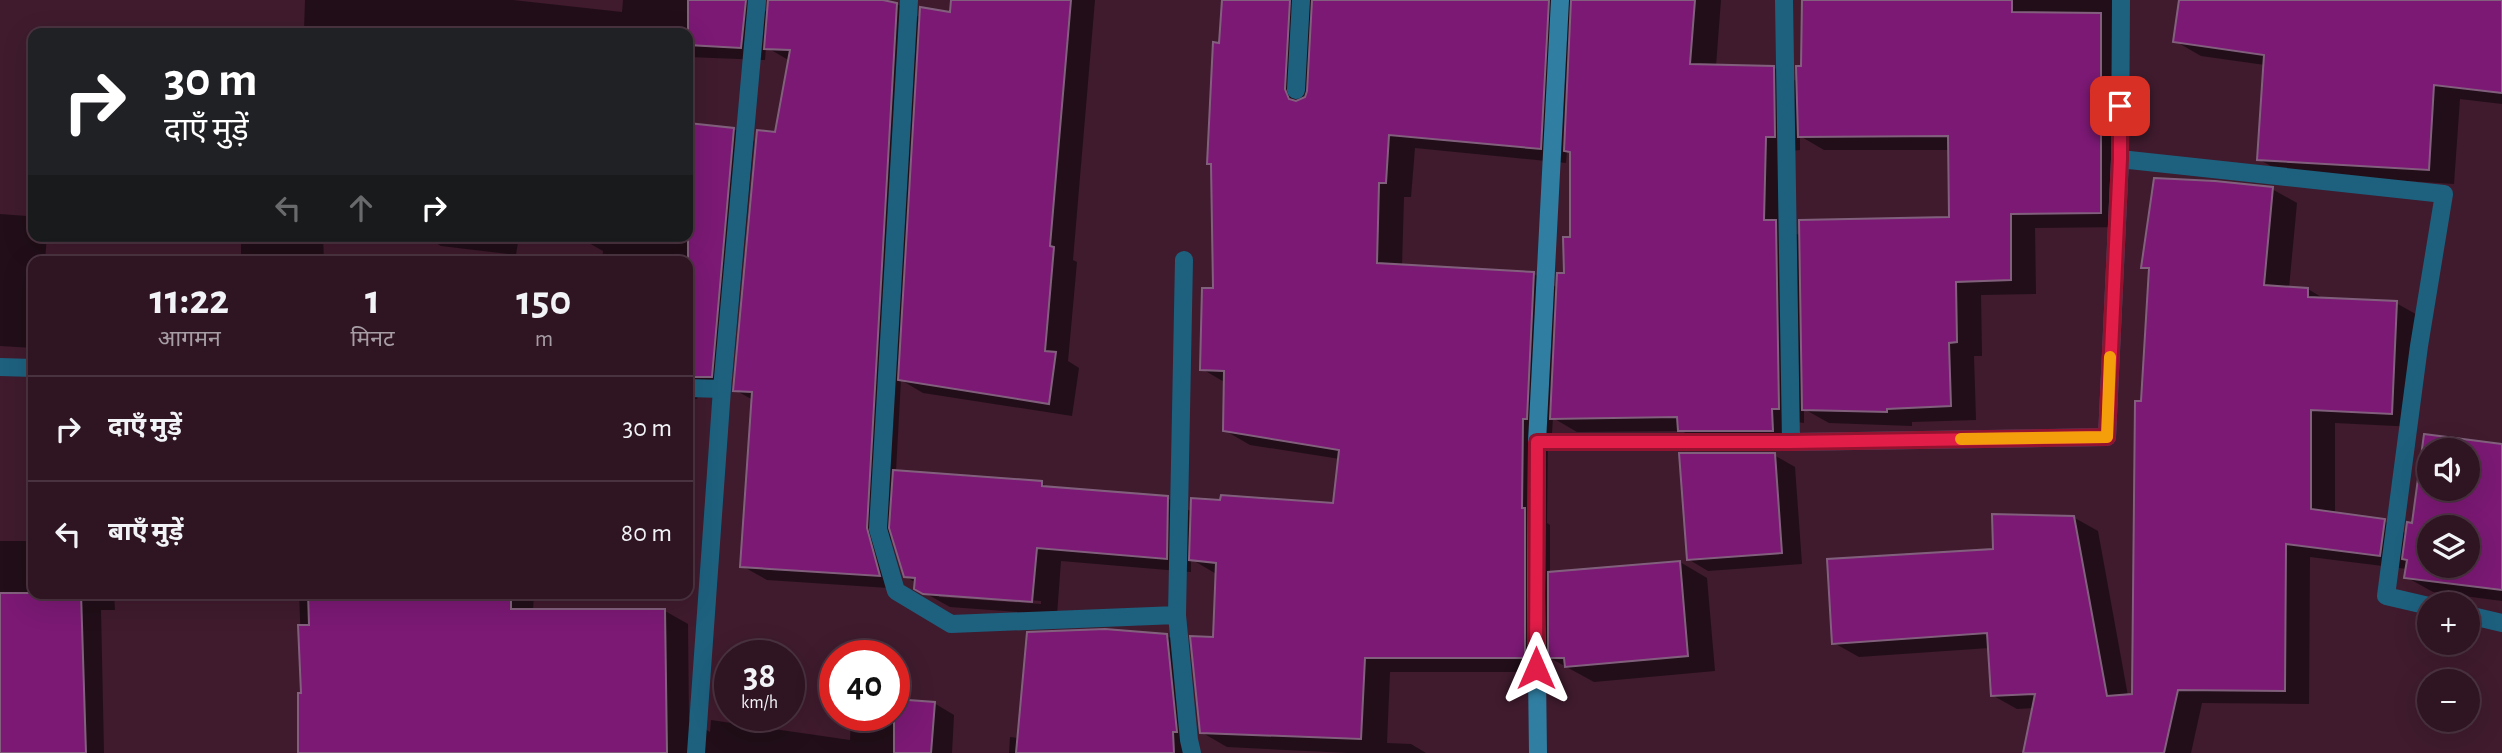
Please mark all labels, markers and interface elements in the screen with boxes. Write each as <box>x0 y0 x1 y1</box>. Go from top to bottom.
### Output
icon: right <box>49 56 140 147</box>
text: 30 m <box>164 56 258 105</box>
pin <box>2090 76 2150 136</box>
icon: arrive <box>2101 87 2139 125</box>
text: दाएँ मुड़ें <box>164 114 249 146</box>
icon: left <box>269 189 307 227</box>
icon: ahead <box>342 189 380 227</box>
icon: right <box>415 189 453 227</box>
text: 11:22 <box>150 279 229 321</box>
text: 1 <box>365 279 380 321</box>
text: 150 <box>516 280 571 322</box>
text: आगमन <box>158 328 221 351</box>
text: मिनट <box>351 328 395 351</box>
text: m <box>535 328 553 351</box>
icon: right <box>49 410 87 448</box>
text: दाएँ मुड़ें <box>108 414 182 440</box>
text: 30 m <box>622 415 672 441</box>
map controls <box>2417 438 2480 732</box>
button: sound <box>2417 438 2480 501</box>
icon: left <box>49 515 87 553</box>
button: layers <box>2417 515 2480 578</box>
text: बाएँ मुड़ें <box>108 519 183 545</box>
text: 80 m <box>621 520 672 546</box>
button: + <box>2417 592 2480 655</box>
position arrow <box>1499 631 1573 705</box>
speed limit sign: 40 <box>819 640 910 731</box>
text: 38 <box>743 659 776 694</box>
button: − <box>2417 669 2480 732</box>
text: km/h <box>741 694 778 712</box>

